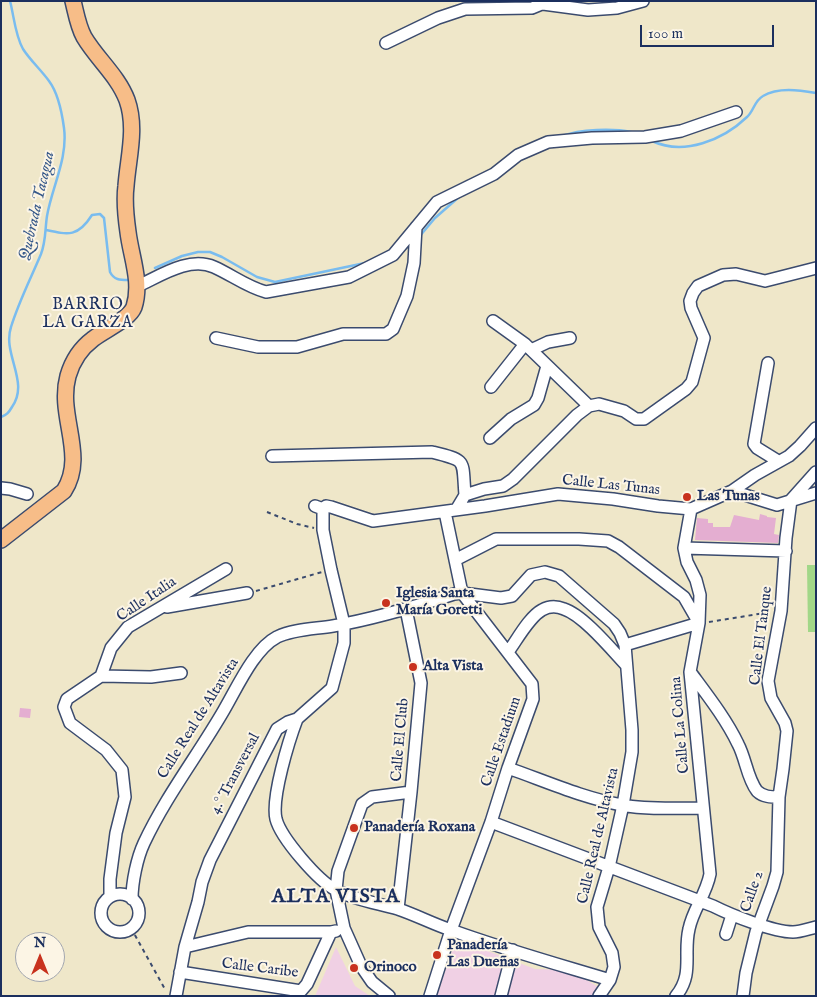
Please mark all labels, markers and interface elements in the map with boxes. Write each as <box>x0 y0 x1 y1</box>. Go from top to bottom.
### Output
scale bar <box>642 15 776 47</box>
text: 100 m <box>648 24 683 43</box>
water label: Quebrada Tacagua <box>16 150 60 262</box>
district label: BARRIO LA GARZA <box>41 296 135 334</box>
street label: Calle Las Tunas <box>561 472 661 500</box>
place label: Las Tunas <box>697 488 760 506</box>
marker: Las Tunas <box>681 491 693 503</box>
street label: Calle Italia <box>114 574 180 626</box>
place label: Iglesia Santa María Goretti <box>396 585 483 620</box>
street label: Calle El Tanque <box>747 585 777 687</box>
marker: Iglesia Santa María Goretti <box>380 597 392 609</box>
street label: Calle Real de Altavista <box>155 655 243 783</box>
place label: Alta Vista <box>423 658 483 676</box>
marker: Alta Vista <box>407 661 419 673</box>
street label: Calle La Colina <box>668 676 694 774</box>
street label: Calle Estadium <box>478 695 526 789</box>
street label: Calle El Club <box>388 697 414 783</box>
street label: 4.° Transversal <box>207 731 265 817</box>
street label: Calle Real de Altavista <box>575 766 623 906</box>
place label: Panadería Roxana <box>364 819 475 837</box>
marker: Panadería Roxana <box>348 822 360 834</box>
street label: Calle 2 <box>738 869 768 915</box>
district label: ALTA VISTA <box>271 886 401 910</box>
north arrow <box>15 932 65 982</box>
text: N <box>34 934 46 952</box>
place label: Panadería Las Dueñas <box>447 937 519 972</box>
marker: Panadería Las Dueñas <box>431 949 443 961</box>
street label: Calle Caribe <box>221 955 299 983</box>
place label: Orinoco <box>364 959 417 977</box>
marker: Orinoco <box>348 962 360 974</box>

